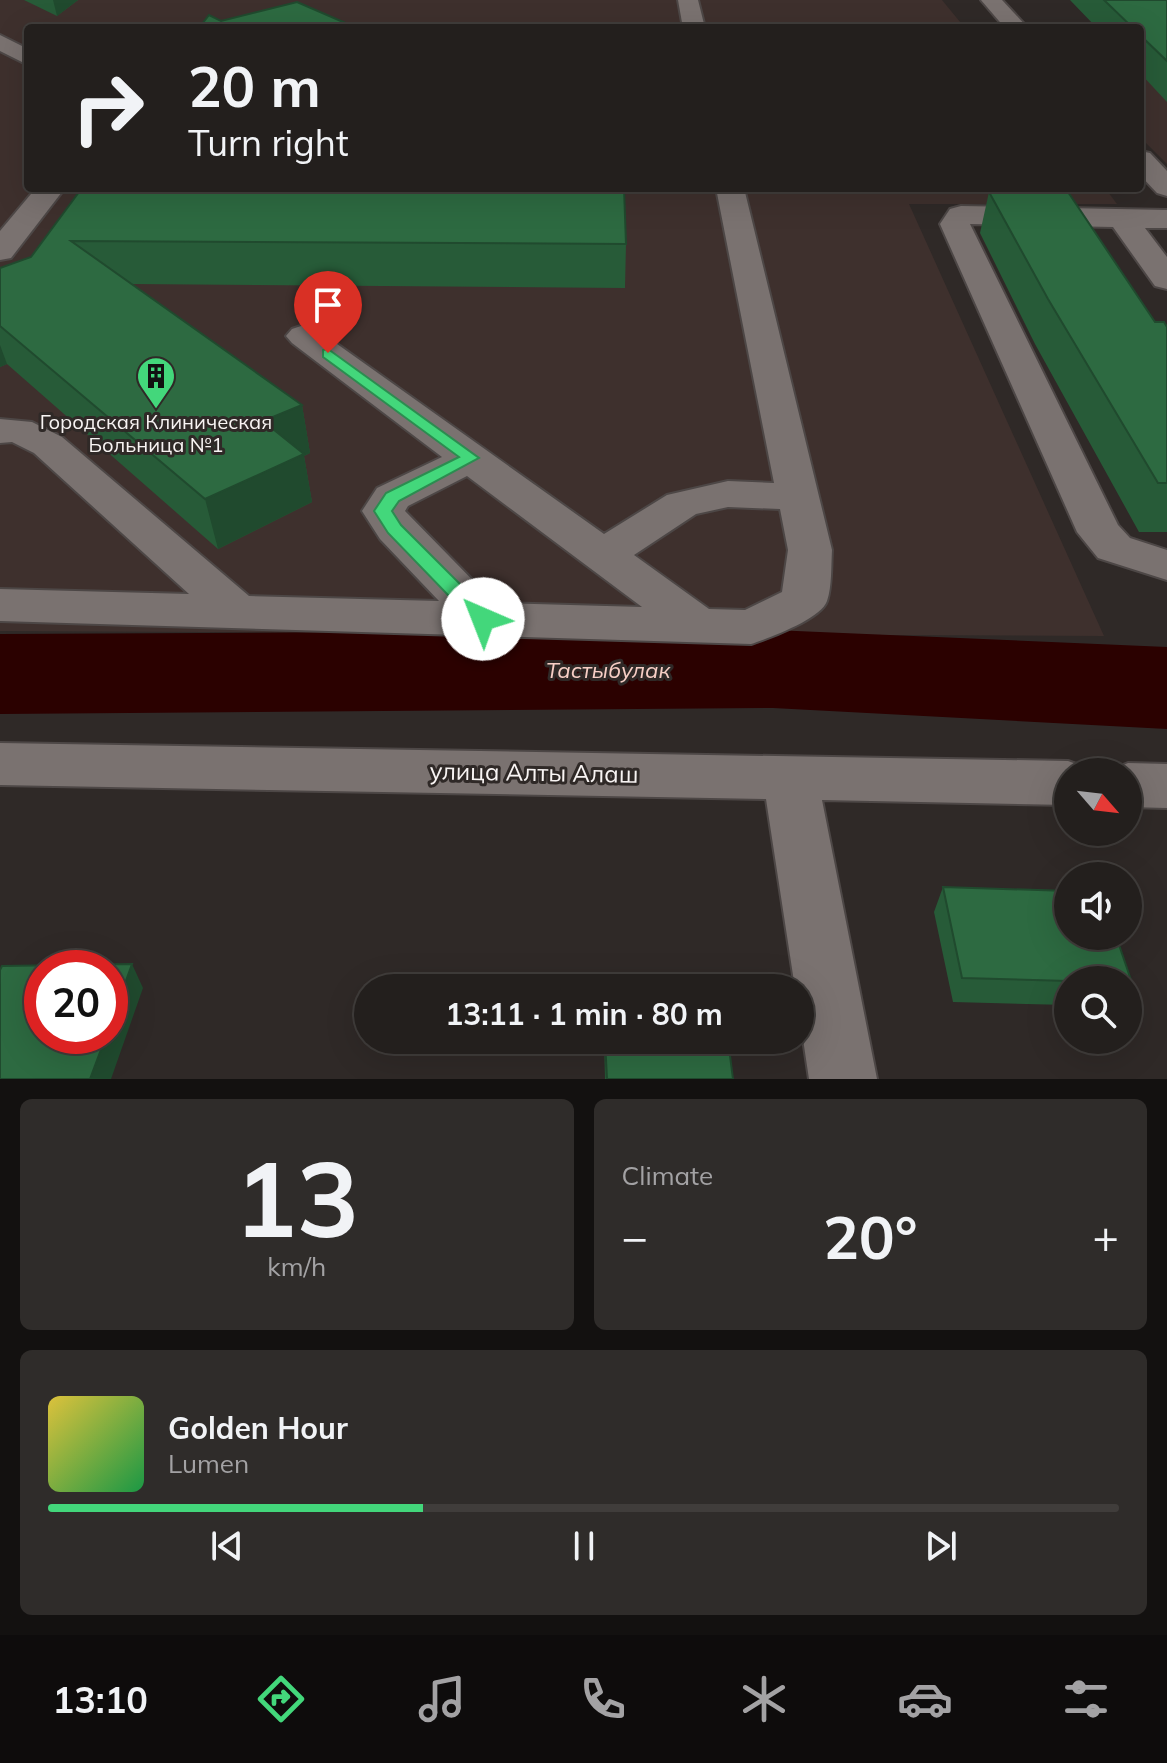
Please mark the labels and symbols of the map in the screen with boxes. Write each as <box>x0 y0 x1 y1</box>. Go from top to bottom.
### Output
pin <box>294 271 362 353</box>
building icon: Городская Клиническая Больница №1 <box>135 355 177 410</box>
place label: Городская Клиническая Больница №1 <box>40 409 272 457</box>
position arrow <box>441 577 525 661</box>
water label: Тастыбулак <box>546 656 671 684</box>
street label: улица Алты Алаш <box>429 755 639 789</box>
north arrow <box>1054 758 1142 846</box>
speed limit sign: 20 <box>24 950 128 1054</box>

